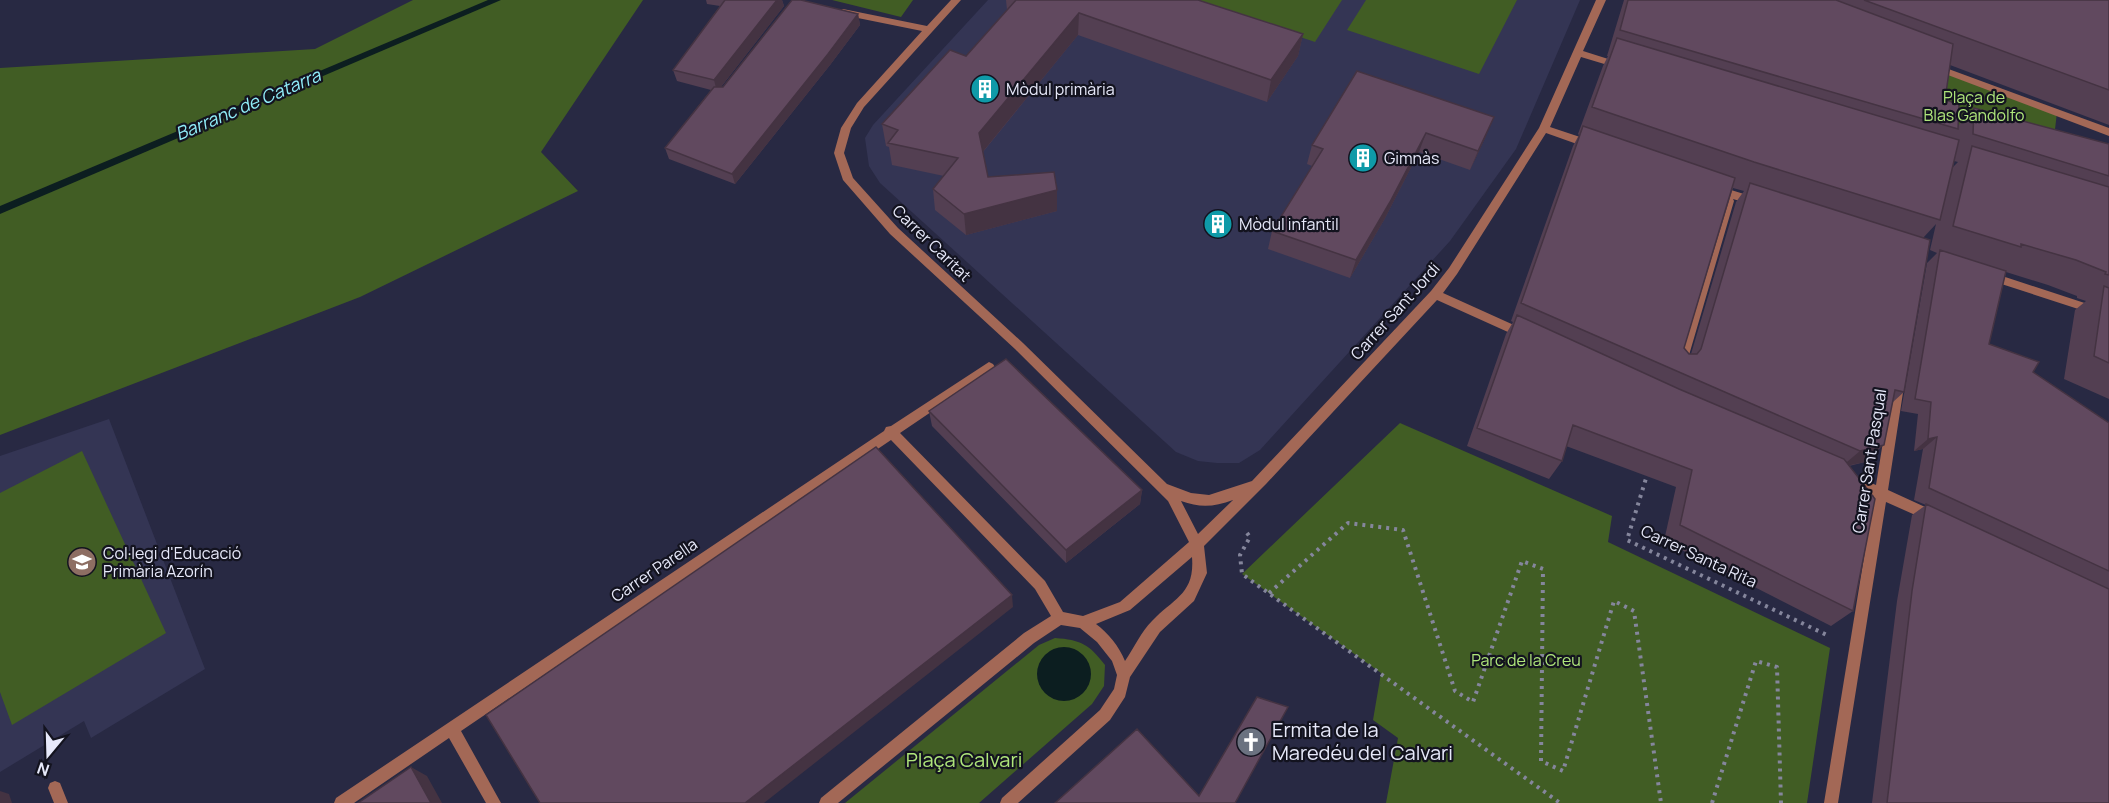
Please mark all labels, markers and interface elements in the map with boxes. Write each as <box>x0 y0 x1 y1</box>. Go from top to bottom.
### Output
water label: Barranc de Catarra <box>171 62 325 145</box>
building icon: Mòdul primària <box>969 73 1001 105</box>
place label: Mòdul primària <box>1006 78 1115 100</box>
park label: Plaça de Blas Gandolfo <box>1923 86 2025 126</box>
building icon: Gimnàs <box>1347 142 1379 174</box>
place label: Gimnàs <box>1384 147 1439 169</box>
street label: Carrer Caritat <box>888 200 976 286</box>
building icon: Mòdul infantil <box>1202 208 1234 240</box>
place label: Mòdul infantil <box>1239 213 1339 235</box>
street label: Carrer Sant Jordi <box>1345 258 1445 364</box>
street label: Carrer Sant Pasqual <box>1847 387 1891 535</box>
street label: Carrer Santa Rita <box>1637 519 1761 593</box>
street label: Carrer Parella <box>607 533 701 607</box>
place label: Col·legi d'Educació Primària Azorín <box>103 542 241 582</box>
school or university icon: Col·legi d'Educació Primària Azorín <box>66 546 98 578</box>
park label: Parc de la Creu <box>1471 649 1581 671</box>
place label: Ermita de la Maredéu del Calvari <box>1272 716 1453 766</box>
north arrow <box>18 725 78 785</box>
church icon: Ermita de la Maredéu del Calvari <box>1235 726 1267 758</box>
park label: Plaça Calvari <box>906 746 1022 773</box>
text: N <box>34 757 52 781</box>

